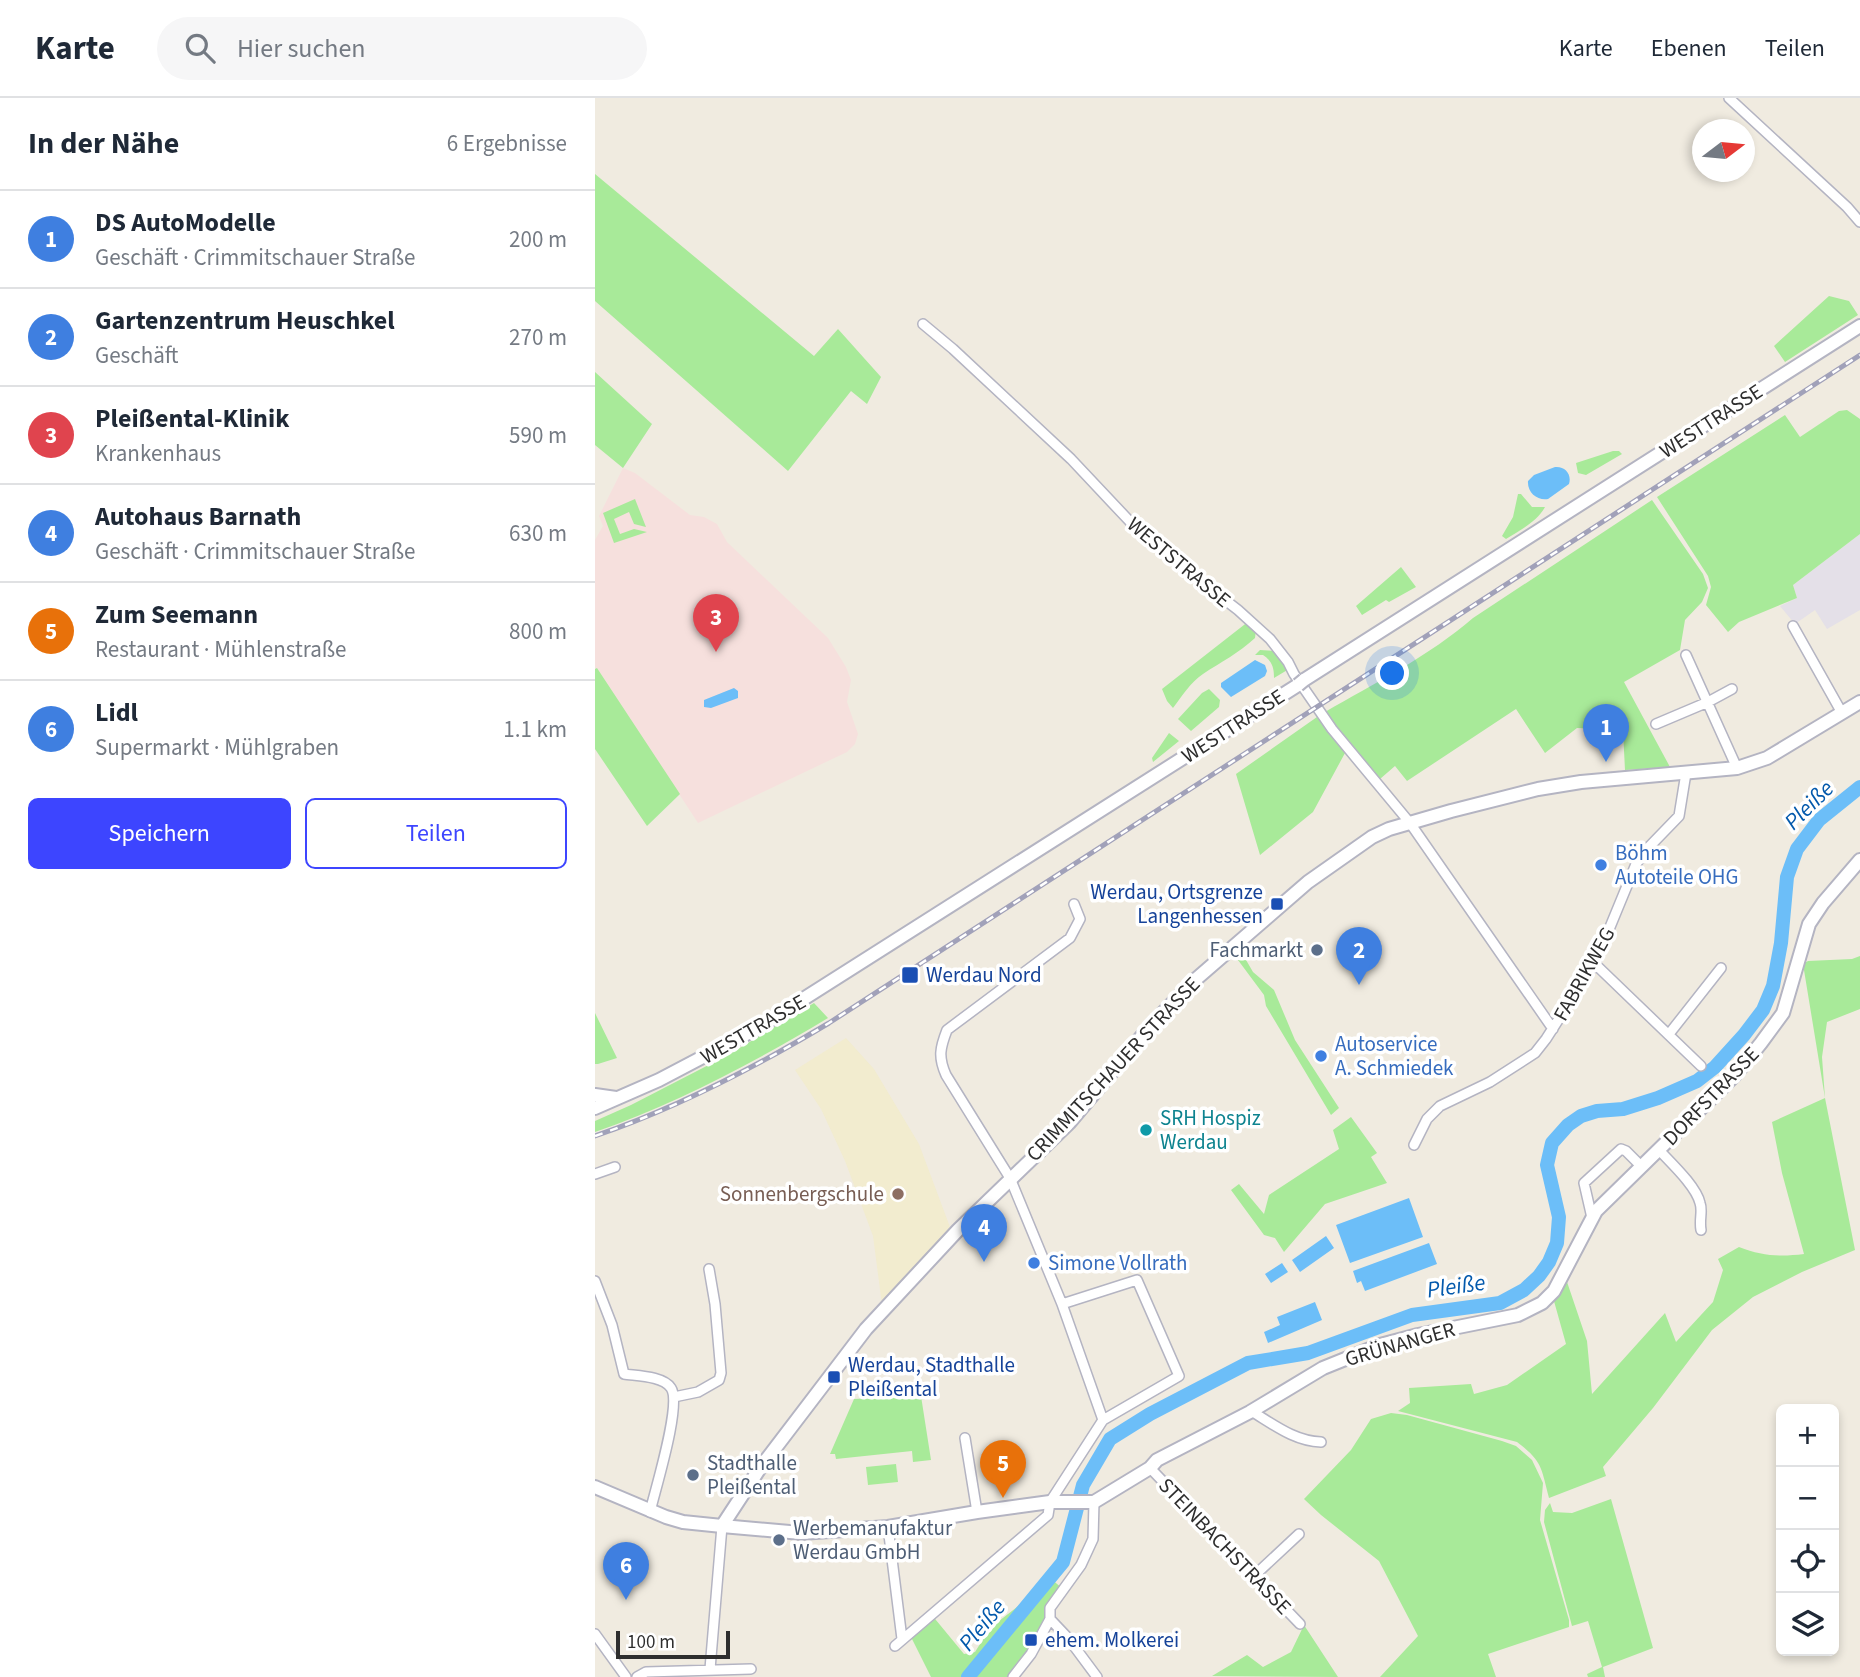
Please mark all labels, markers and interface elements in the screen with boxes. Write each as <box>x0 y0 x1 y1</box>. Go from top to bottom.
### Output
search box <box>157 17 647 80</box>
text: Karte <box>35 25 115 72</box>
icon: search <box>181 29 219 67</box>
text: Hier suchen <box>237 30 366 67</box>
text: Karte <box>1559 31 1613 66</box>
text: Ebenen <box>1651 31 1727 66</box>
text: Teilen <box>1765 31 1825 66</box>
north arrow <box>1692 119 1755 182</box>
text: In der Nähe <box>28 122 179 165</box>
text: 6 Ergebnisse <box>447 127 567 160</box>
text: DS AutoModelle <box>95 204 276 241</box>
text: 1 <box>45 223 57 256</box>
text: 200 m <box>509 223 567 256</box>
text: Geschäft · Crimmitschauer Straße <box>95 241 415 274</box>
text: Gartenzentrum Heuschkel <box>95 302 395 339</box>
text: 2 <box>45 321 57 354</box>
text: 270 m <box>509 321 567 354</box>
text: Geschäft <box>95 339 179 372</box>
street label: WESTTRASSE <box>1654 376 1768 466</box>
text: Pleißental-Klinik <box>95 400 289 437</box>
text: 3 <box>45 419 57 452</box>
text: 590 m <box>509 419 567 452</box>
text: Krankenhaus <box>95 437 221 470</box>
text: Autohaus Barnath <box>95 498 301 535</box>
street label: WESTSTRASSE <box>1121 510 1237 614</box>
text: 4 <box>45 517 57 550</box>
text: 630 m <box>509 517 567 550</box>
text: Geschäft · Crimmitschauer Straße <box>95 535 415 568</box>
pin: 3 <box>693 594 739 652</box>
text: Zum Seemann <box>95 596 258 633</box>
text: 5 <box>45 615 57 648</box>
text: 800 m <box>509 615 567 648</box>
text: Restaurant · Mühlenstraße <box>95 633 346 666</box>
your location <box>1375 656 1409 690</box>
street label: WESTTRASSE <box>1176 681 1290 771</box>
text: Lidl <box>95 694 138 731</box>
pin: 1 <box>1583 704 1629 762</box>
text: 6 <box>45 713 57 746</box>
text: 1.1 km <box>503 713 567 746</box>
text: Supermarkt · Mühlgraben <box>95 731 339 764</box>
water label: Pleiße <box>1777 773 1841 837</box>
button: Speichern <box>28 798 291 869</box>
button: Teilen <box>305 798 567 869</box>
place label: Böhm Autoteile OHG <box>1615 838 1738 892</box>
marker: Böhm Autoteile OHG <box>1593 857 1609 873</box>
place label: Werdau, Ortsgrenze Langenhessen <box>1090 877 1263 931</box>
marker: Werdau, Ortsgrenze Langenhessen <box>1269 896 1285 912</box>
street label: FABRIKWEG <box>1546 922 1622 1026</box>
pin: 2 <box>1336 927 1382 985</box>
place label: Fachmarkt <box>1209 935 1303 965</box>
marker: Fachmarkt <box>1309 942 1325 958</box>
place label: Werdau Nord <box>926 960 1042 990</box>
marker: Werdau Nord <box>900 965 920 985</box>
street label: CRIMMITSCHAUER STRASSE <box>1019 970 1207 1168</box>
street label: WESTTRASSE <box>695 987 811 1071</box>
place label: Autoservice A. Schmiedek <box>1335 1029 1454 1083</box>
street label: DORFSTRASSE <box>1656 1040 1766 1152</box>
marker: Autoservice A. Schmiedek <box>1313 1048 1329 1064</box>
place label: SRH Hospiz Werdau <box>1160 1103 1261 1157</box>
marker: SRH Hospiz Werdau <box>1138 1122 1154 1138</box>
place label: Sonnenbergschule <box>720 1179 884 1209</box>
marker: Sonnenbergschule <box>890 1186 906 1202</box>
pin: 4 <box>961 1204 1007 1262</box>
place label: Simone Vollrath <box>1048 1248 1187 1278</box>
marker: Simone Vollrath <box>1026 1255 1042 1271</box>
water label: Pleiße <box>1425 1266 1487 1306</box>
street label: GRÜNANGER <box>1342 1314 1458 1374</box>
place label: Werdau, Stadthalle Pleißental <box>848 1350 1015 1404</box>
marker: Werdau, Stadthalle Pleißental <box>826 1369 842 1385</box>
map controls <box>1776 1404 1839 1656</box>
button: + <box>1776 1404 1839 1467</box>
pin: 5 <box>980 1440 1026 1498</box>
place label: Stadthalle Pleißental <box>707 1448 797 1502</box>
marker: Stadthalle Pleißental <box>685 1467 701 1483</box>
button: − <box>1776 1467 1839 1530</box>
street label: STEINBACHSTRASSE <box>1152 1471 1298 1621</box>
place label: Werbemanufaktur Werdau GmbH <box>793 1513 953 1567</box>
button: locate <box>1776 1530 1839 1593</box>
marker: Werbemanufaktur Werdau GmbH <box>771 1532 787 1548</box>
pin: 6 <box>603 1542 649 1600</box>
water label: Pleiße <box>951 1592 1013 1658</box>
button: layers <box>1776 1593 1839 1656</box>
place label: ehem. Molkerei <box>1045 1625 1179 1655</box>
scale bar <box>616 1628 730 1660</box>
text: 100 m <box>627 1629 675 1656</box>
marker: ehem. Molkerei <box>1023 1632 1039 1648</box>

